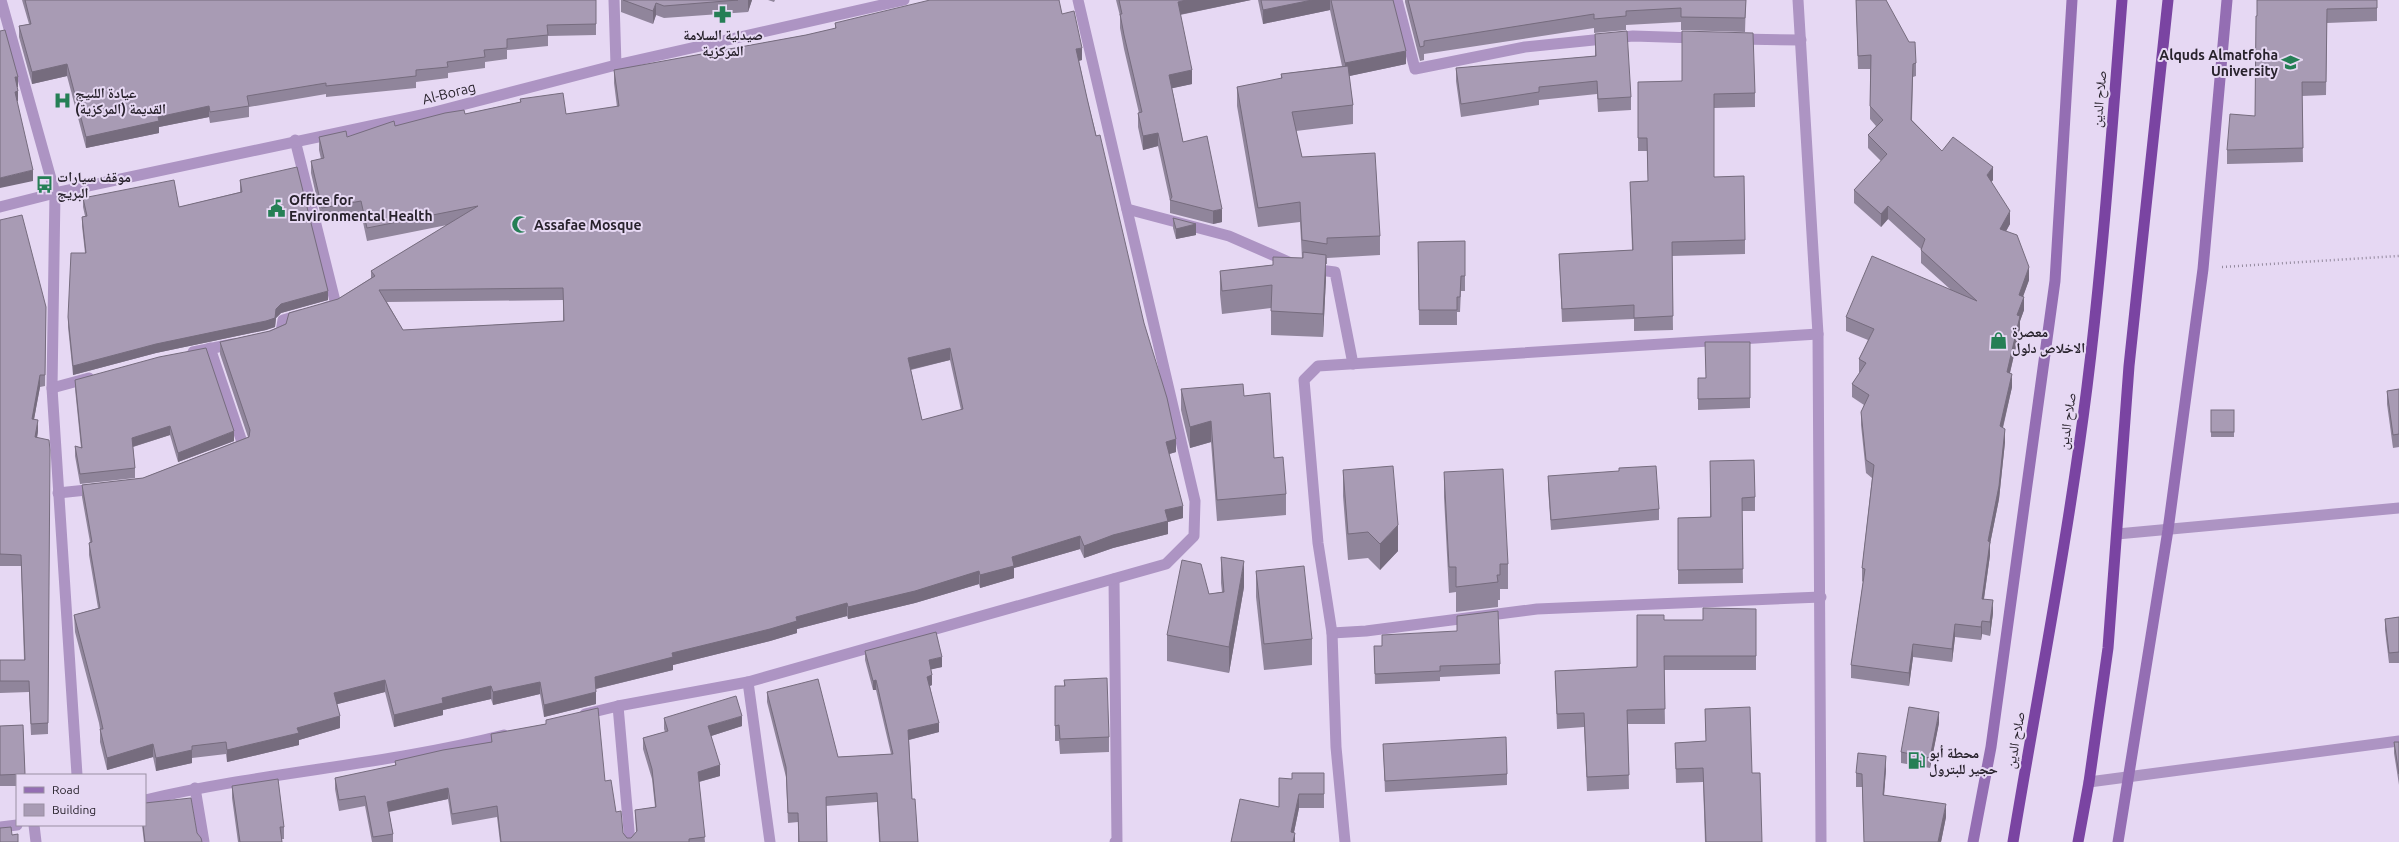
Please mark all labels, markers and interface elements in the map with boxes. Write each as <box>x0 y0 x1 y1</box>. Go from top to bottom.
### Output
pharmacy icon: صيدلية السلامة المركزية <box>713 5 733 25</box>
place label: صيدلية السلامة المركزية <box>683 27 763 59</box>
place label: Alquds Almatfoha University <box>2159 47 2279 79</box>
school or university icon: Alquds Almatfoha University <box>2281 53 2301 73</box>
street label: صلاح الدين <box>2089 70 2111 129</box>
street label: Al-Borag <box>421 79 477 107</box>
place label: عيادة اللىيج القديمة (المركزية) <box>75 85 166 117</box>
hospital icon: عيادة اللىيج القديمة (المركزية) <box>52 91 72 111</box>
place label: موقف سيارات البريج <box>57 169 131 202</box>
bus stop icon: موقف سيارات البريج <box>34 175 54 195</box>
place label: Office for Environmental Health <box>289 192 433 224</box>
public building icon: Office for Environmental Health <box>266 198 286 218</box>
mosque icon: Assafae Mosque <box>511 215 531 235</box>
place label: Assafae Mosque <box>534 217 642 233</box>
place label: معصرة الاخلاص دلول <box>2012 324 2085 357</box>
shop icon: معصرة الاخلاص دلول <box>1989 330 2009 350</box>
street label: صلاح الدين <box>2055 391 2081 451</box>
street label: صلاح الدين <box>2002 710 2030 770</box>
place label: محطة أبو حجير للبترول <box>1929 745 1998 778</box>
fuel station icon: محطة أبو حجير للبترول <box>1906 751 1926 771</box>
legend <box>16 774 146 826</box>
text: Road <box>52 783 80 796</box>
text: Building <box>52 803 96 816</box>

